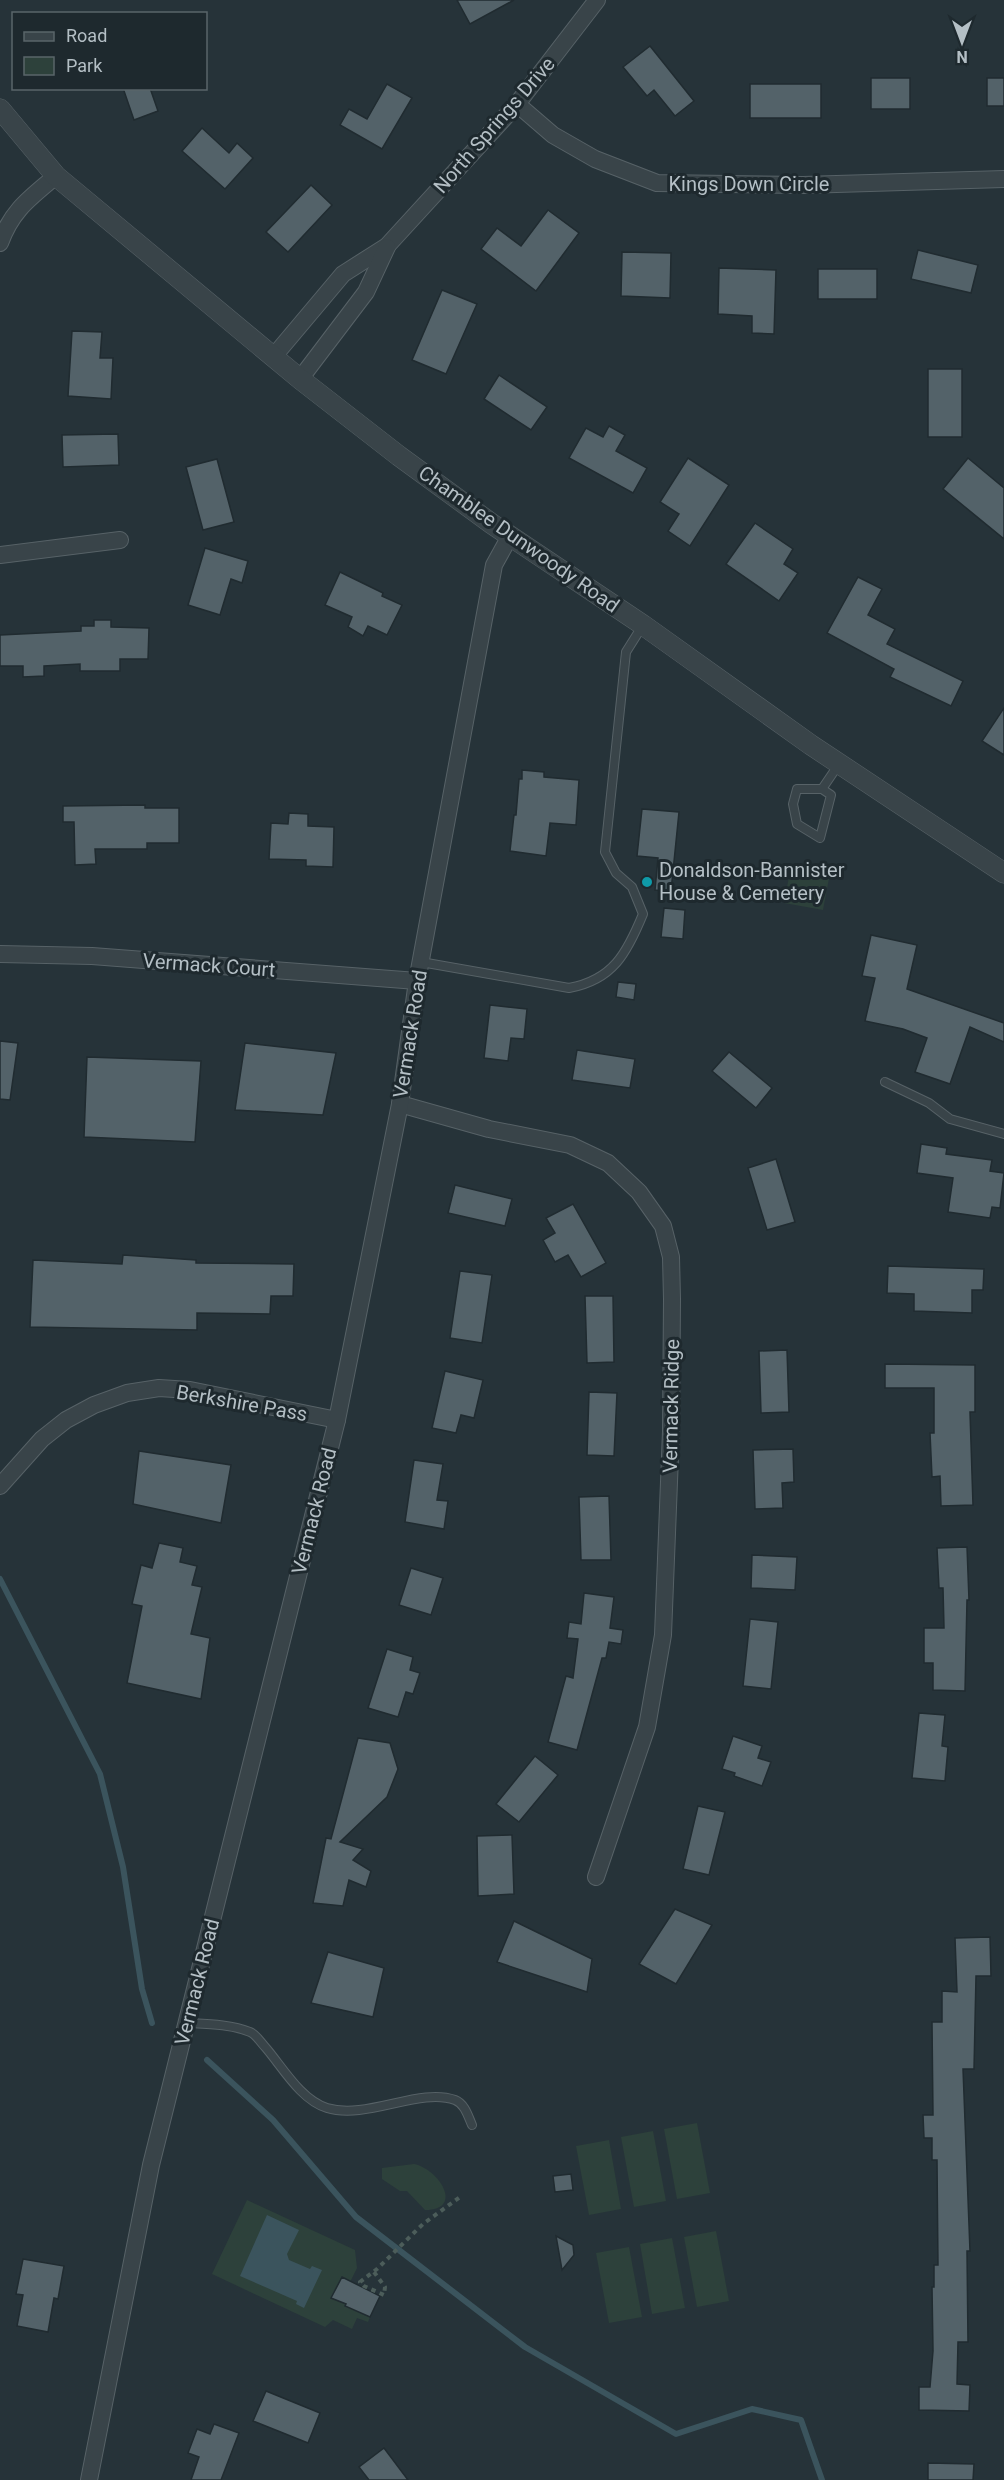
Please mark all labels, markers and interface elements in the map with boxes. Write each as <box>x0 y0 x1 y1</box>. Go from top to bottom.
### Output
legend <box>12 12 207 90</box>
north arrow <box>932 12 992 72</box>
text: Road <box>66 25 107 46</box>
text: N <box>956 47 968 66</box>
street label: North Springs Drive <box>428 52 560 198</box>
text: Park <box>66 55 103 76</box>
street label: Kings Down Circle <box>669 172 829 196</box>
street label: Chamblee Dunwoody Road <box>414 461 624 617</box>
place label: Donaldson-Bannister House & Cemetery <box>659 858 845 905</box>
marker: Donaldson-Bannister House & Cemetery <box>640 875 654 889</box>
street label: Vermack Court <box>142 948 276 982</box>
street label: Vermack Road <box>388 968 432 1100</box>
street label: Vermack Ridge <box>658 1339 684 1473</box>
street label: Berkshire Pass <box>175 1380 309 1426</box>
street label: Vermack Road <box>287 1445 341 1577</box>
street label: Vermack Road <box>170 1916 224 2048</box>

